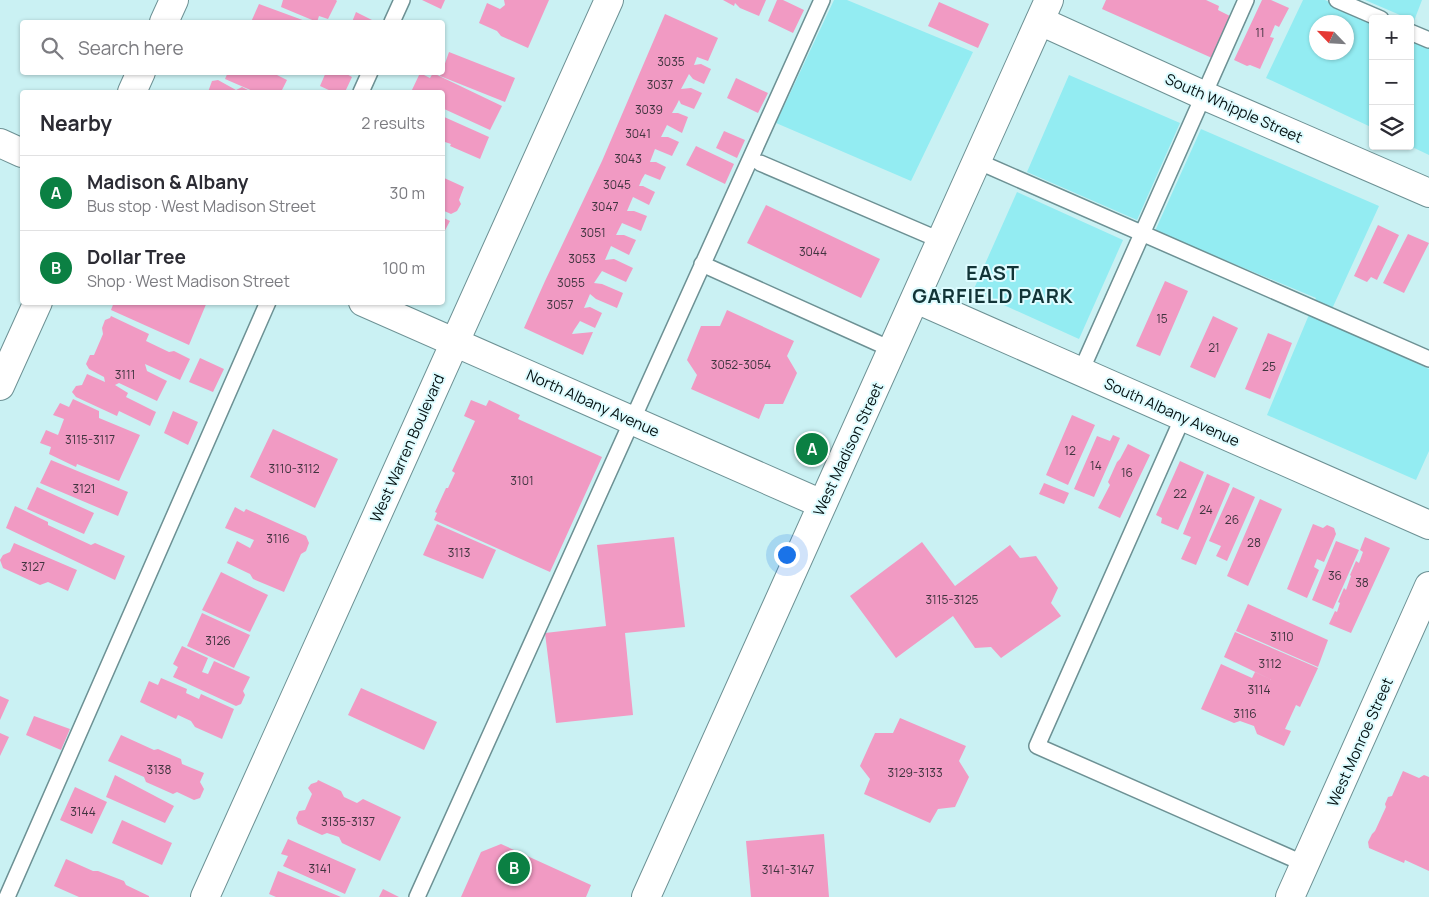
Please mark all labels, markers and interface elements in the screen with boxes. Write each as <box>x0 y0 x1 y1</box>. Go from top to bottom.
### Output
north arrow <box>1309 15 1354 60</box>
map controls <box>1369 15 1414 150</box>
button: + <box>1369 15 1414 60</box>
search box <box>20 20 445 75</box>
house number: 11 <box>1255 24 1265 41</box>
icon: search <box>38 34 66 62</box>
text: Search here <box>78 35 184 61</box>
house number: 3035 <box>657 53 685 70</box>
button: − <box>1369 60 1414 105</box>
street label: South Whipple Street <box>1162 68 1306 148</box>
house number: 3037 <box>647 76 673 93</box>
house number: 3039 <box>635 101 663 118</box>
button: layers <box>1369 105 1414 150</box>
text: Nearby <box>40 109 112 137</box>
text: 2 results <box>361 112 425 134</box>
house number: 3041 <box>625 125 651 142</box>
house number: 3043 <box>614 150 642 167</box>
text: Madison & Albany <box>87 169 248 195</box>
house number: 3045 <box>603 176 631 193</box>
text: A <box>51 182 61 204</box>
text: 30 m <box>390 182 425 204</box>
text: Bus stop · West Madison Street <box>87 195 316 217</box>
house number: 3047 <box>591 198 619 215</box>
house number: 3051 <box>580 224 606 241</box>
house number: 3044 <box>799 243 827 260</box>
text: Dollar Tree <box>87 244 186 270</box>
house number: 3053 <box>568 250 596 267</box>
text: B <box>51 257 61 279</box>
text: 100 m <box>382 257 425 279</box>
district label: EAST GARFIELD PARK <box>912 259 1074 309</box>
text: Shop · West Madison Street <box>87 270 290 292</box>
house number: 3055 <box>557 274 585 291</box>
house number: 3057 <box>547 296 573 313</box>
house number: 15 <box>1156 310 1168 327</box>
house number: 21 <box>1208 339 1220 356</box>
house number: 3052-3054 <box>711 356 771 373</box>
house number: 25 <box>1262 358 1276 375</box>
street label: North Albany Avenue <box>523 364 663 442</box>
house number: 3111 <box>115 366 135 383</box>
street label: West Warren Boulevard <box>365 371 449 525</box>
street label: South Albany Avenue <box>1101 373 1243 451</box>
street label: West Madison Street <box>808 379 888 519</box>
pin: A <box>796 430 828 468</box>
house number: 3115-3117 <box>65 431 115 448</box>
house number: 12 <box>1064 442 1076 459</box>
house number: 14 <box>1090 457 1102 474</box>
house number: 3110-3112 <box>268 460 320 477</box>
house number: 16 <box>1121 464 1133 481</box>
house number: 3101 <box>510 472 534 489</box>
house number: 3121 <box>73 480 95 497</box>
house number: 22 <box>1173 485 1187 502</box>
house number: 24 <box>1199 501 1213 518</box>
house number: 26 <box>1225 511 1239 528</box>
house number: 3116 <box>266 530 290 547</box>
house number: 28 <box>1247 534 1261 551</box>
your location <box>774 542 800 568</box>
house number: 3113 <box>448 544 470 561</box>
house number: 3127 <box>21 558 45 575</box>
house number: 36 <box>1328 567 1342 584</box>
house number: 38 <box>1355 574 1369 591</box>
house number: 3115-3125 <box>925 591 979 608</box>
house number: 3110 <box>1270 628 1294 645</box>
house number: 3126 <box>205 632 231 649</box>
house number: 3112 <box>1259 655 1282 672</box>
street label: West Monroe Street <box>1322 674 1398 810</box>
house number: 3114 <box>1247 681 1271 698</box>
house number: 3116 <box>1233 705 1257 722</box>
house number: 3138 <box>147 761 171 778</box>
house number: 3129-3133 <box>887 764 943 781</box>
house number: 3144 <box>70 803 96 820</box>
house number: 3135-3137 <box>321 813 375 830</box>
pin: B <box>498 849 530 887</box>
house number: 3141 <box>308 860 332 877</box>
house number: 3141-3147 <box>762 861 814 878</box>

